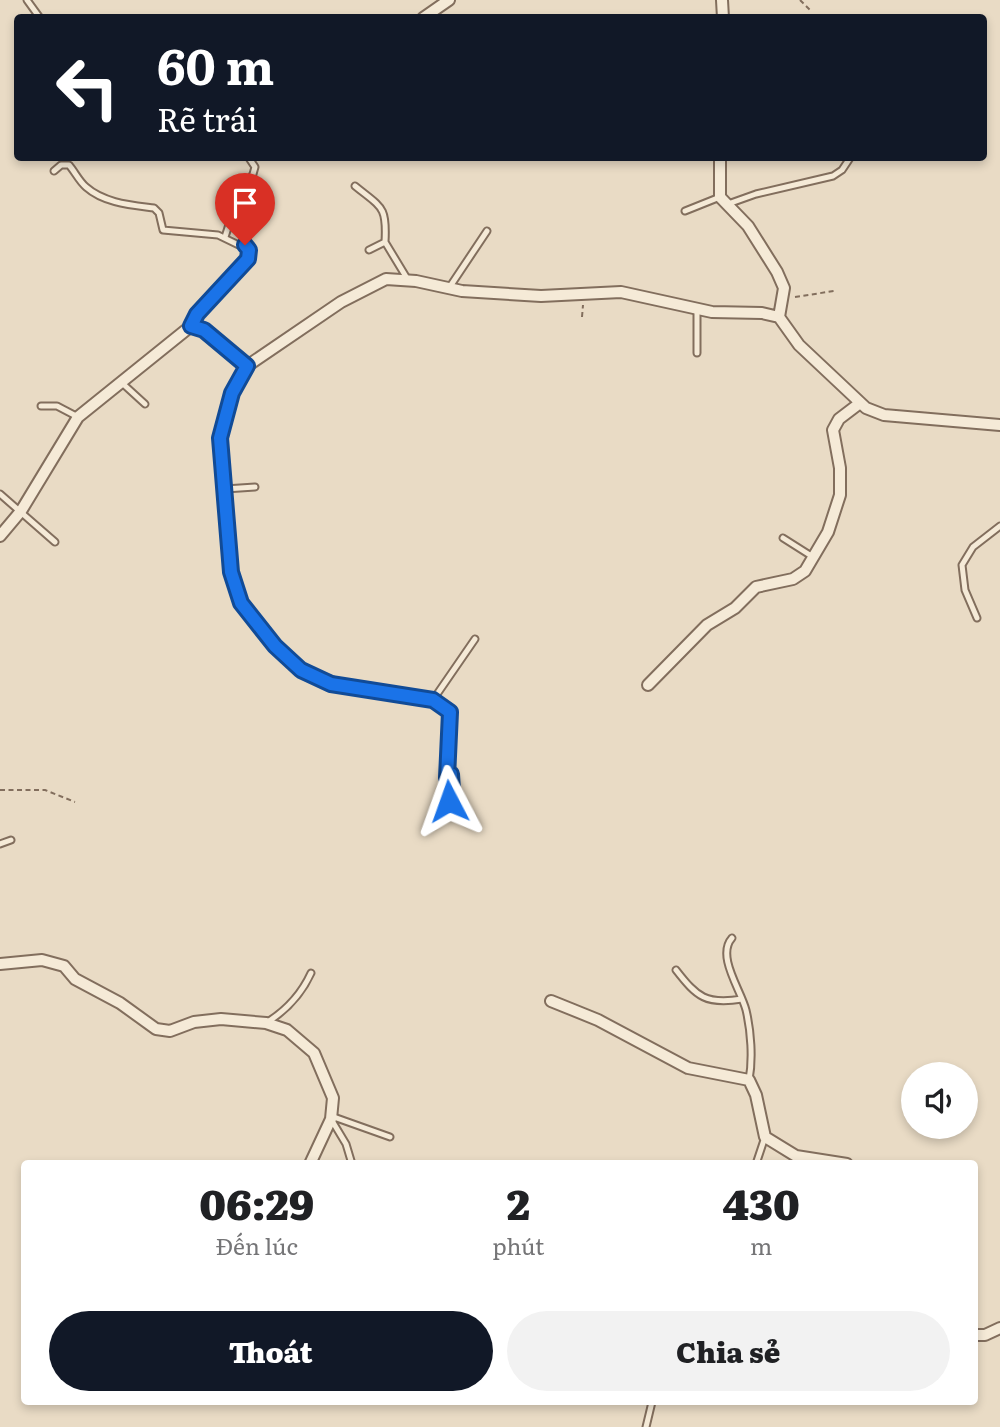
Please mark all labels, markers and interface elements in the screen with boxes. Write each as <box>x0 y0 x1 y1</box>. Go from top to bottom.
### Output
text: 60 m <box>157 27 274 100</box>
icon: left <box>42 42 133 133</box>
text: Rẽ trái <box>157 94 258 142</box>
pin <box>215 173 275 245</box>
icon: arrive <box>226 184 264 222</box>
position arrow <box>412 764 486 838</box>
map controls <box>901 1062 978 1139</box>
button: sound <box>901 1062 978 1139</box>
text: 06:29 <box>199 1171 314 1233</box>
text: 2 <box>507 1171 530 1233</box>
text: 430 <box>722 1171 800 1233</box>
text: Đến lúc <box>215 1228 298 1262</box>
text: phút <box>493 1228 544 1262</box>
text: m <box>750 1228 772 1262</box>
button: Thoát <box>49 1311 493 1391</box>
button: Chia sẻ <box>507 1311 950 1391</box>

